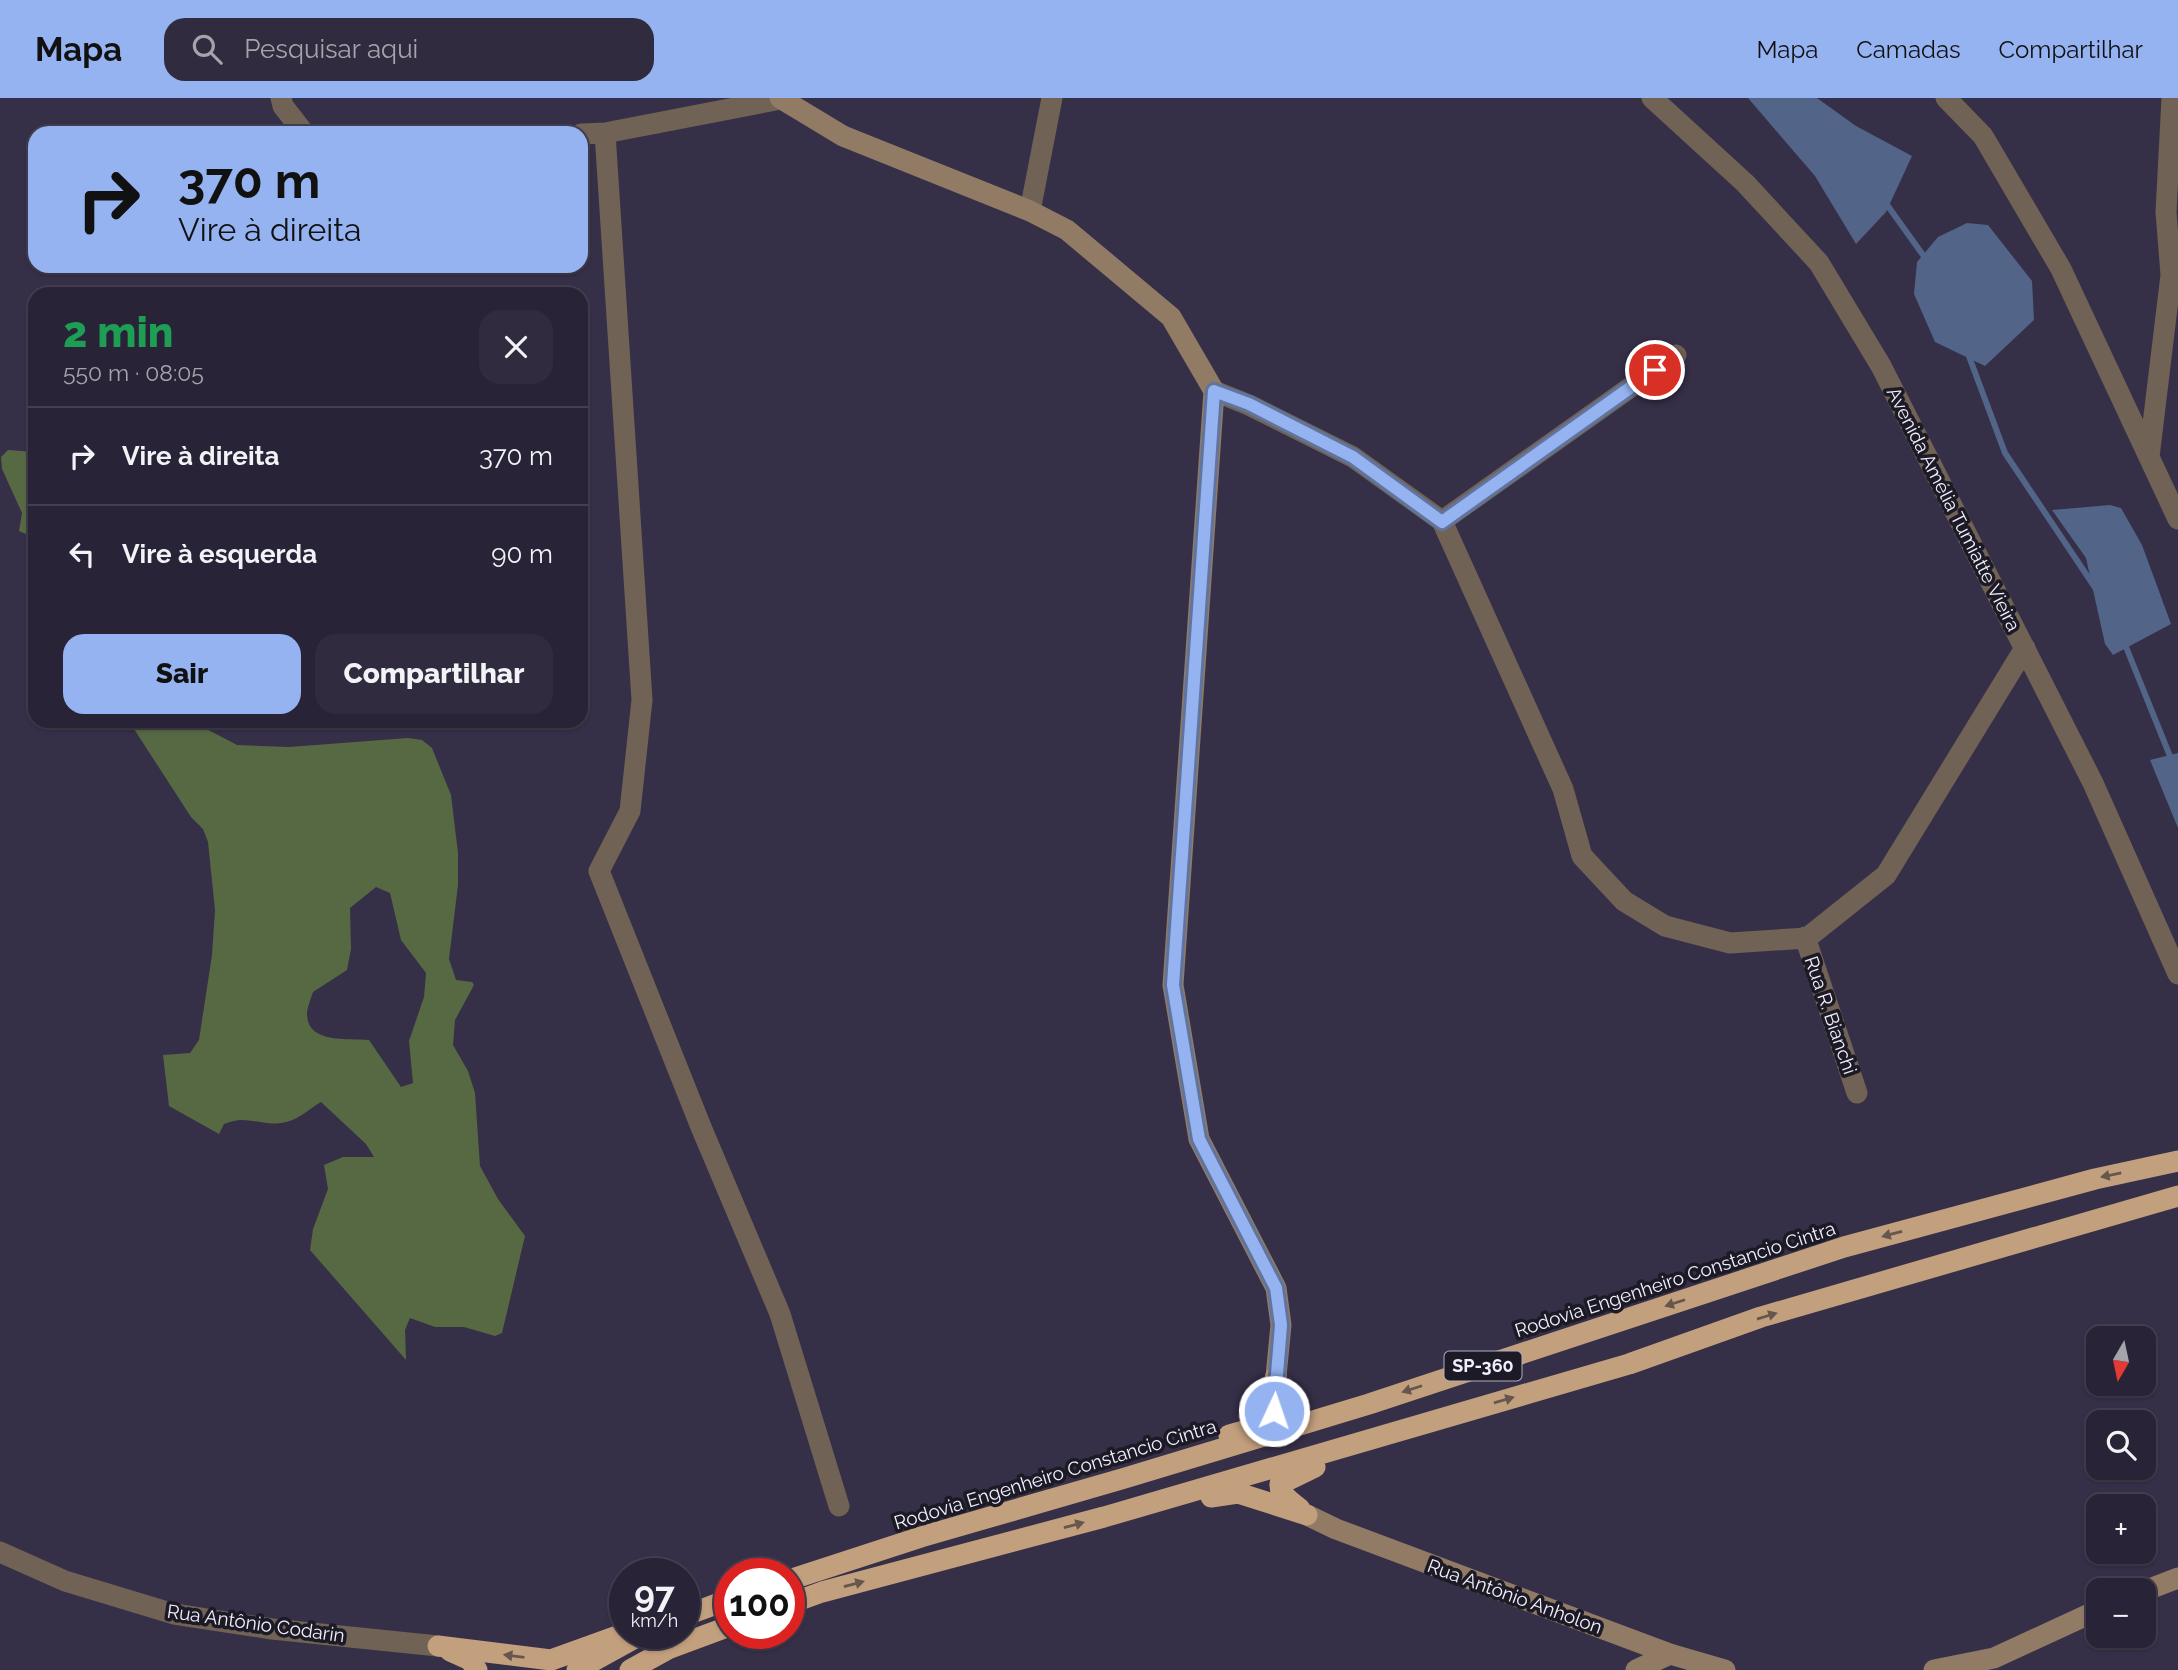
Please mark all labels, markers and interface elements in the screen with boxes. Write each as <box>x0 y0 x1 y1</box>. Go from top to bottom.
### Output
search box <box>164 18 654 81</box>
text: Mapa <box>35 30 122 69</box>
icon: search <box>188 30 226 68</box>
text: Pesquisar aqui <box>244 34 418 64</box>
text: Mapa <box>1756 35 1818 64</box>
text: Camadas <box>1856 35 1961 64</box>
text: Compartilhar <box>1999 35 2143 64</box>
text: 370 m <box>178 152 320 209</box>
icon: right <box>63 154 154 245</box>
text: Vire à direita <box>178 211 361 248</box>
text: 2 min <box>63 308 173 357</box>
button: close <box>479 310 553 384</box>
pin <box>1625 340 1685 400</box>
icon: arrive <box>1636 351 1674 389</box>
text: 550 m · 08:05 <box>63 359 204 386</box>
street label: Avenida Amélia Tumiatte Vieira <box>1883 383 2025 635</box>
icon: right <box>63 437 101 475</box>
text: Vire à direita <box>122 441 279 471</box>
text: 370 m <box>479 441 553 471</box>
icon: left <box>63 535 101 573</box>
text: Vire à esquerda <box>122 539 317 569</box>
text: 90 m <box>491 539 553 569</box>
button: Sair <box>63 634 301 714</box>
button: Compartilhar <box>315 634 553 714</box>
street label: Rua R. Bianchi <box>1801 953 1861 1077</box>
one-way arrow <box>2100 1170 2122 1181</box>
street label: Rodovia Engenheiro Constancio Cintra <box>1512 1217 1838 1341</box>
one-way arrow <box>1881 1230 1902 1240</box>
one-way arrow <box>1664 1298 1685 1309</box>
one-way arrow <box>1757 1310 1778 1320</box>
north arrow <box>2086 1326 2156 1396</box>
map controls <box>2086 1326 2156 1648</box>
road number: SP-360 <box>1444 1352 1522 1380</box>
position arrow <box>1237 1374 1311 1448</box>
one-way arrow <box>1402 1385 1423 1395</box>
one-way arrow <box>1494 1395 1515 1405</box>
button: search <box>2086 1410 2156 1480</box>
street label: Rodovia Engenheiro Constancio Cintra <box>891 1414 1219 1534</box>
button: + <box>2086 1494 2156 1564</box>
one-way arrow <box>1063 1519 1085 1530</box>
street label: Rua Antônio Anholon <box>1425 1554 1605 1638</box>
speed limit sign: 100 <box>714 1558 805 1649</box>
text: 97 <box>634 1574 675 1615</box>
one-way arrow <box>843 1578 865 1589</box>
button: − <box>2086 1578 2156 1648</box>
street label: Rua Antônio Codarin <box>166 1600 346 1646</box>
text: km/h <box>631 1610 678 1631</box>
one-way arrow <box>503 1650 525 1661</box>

